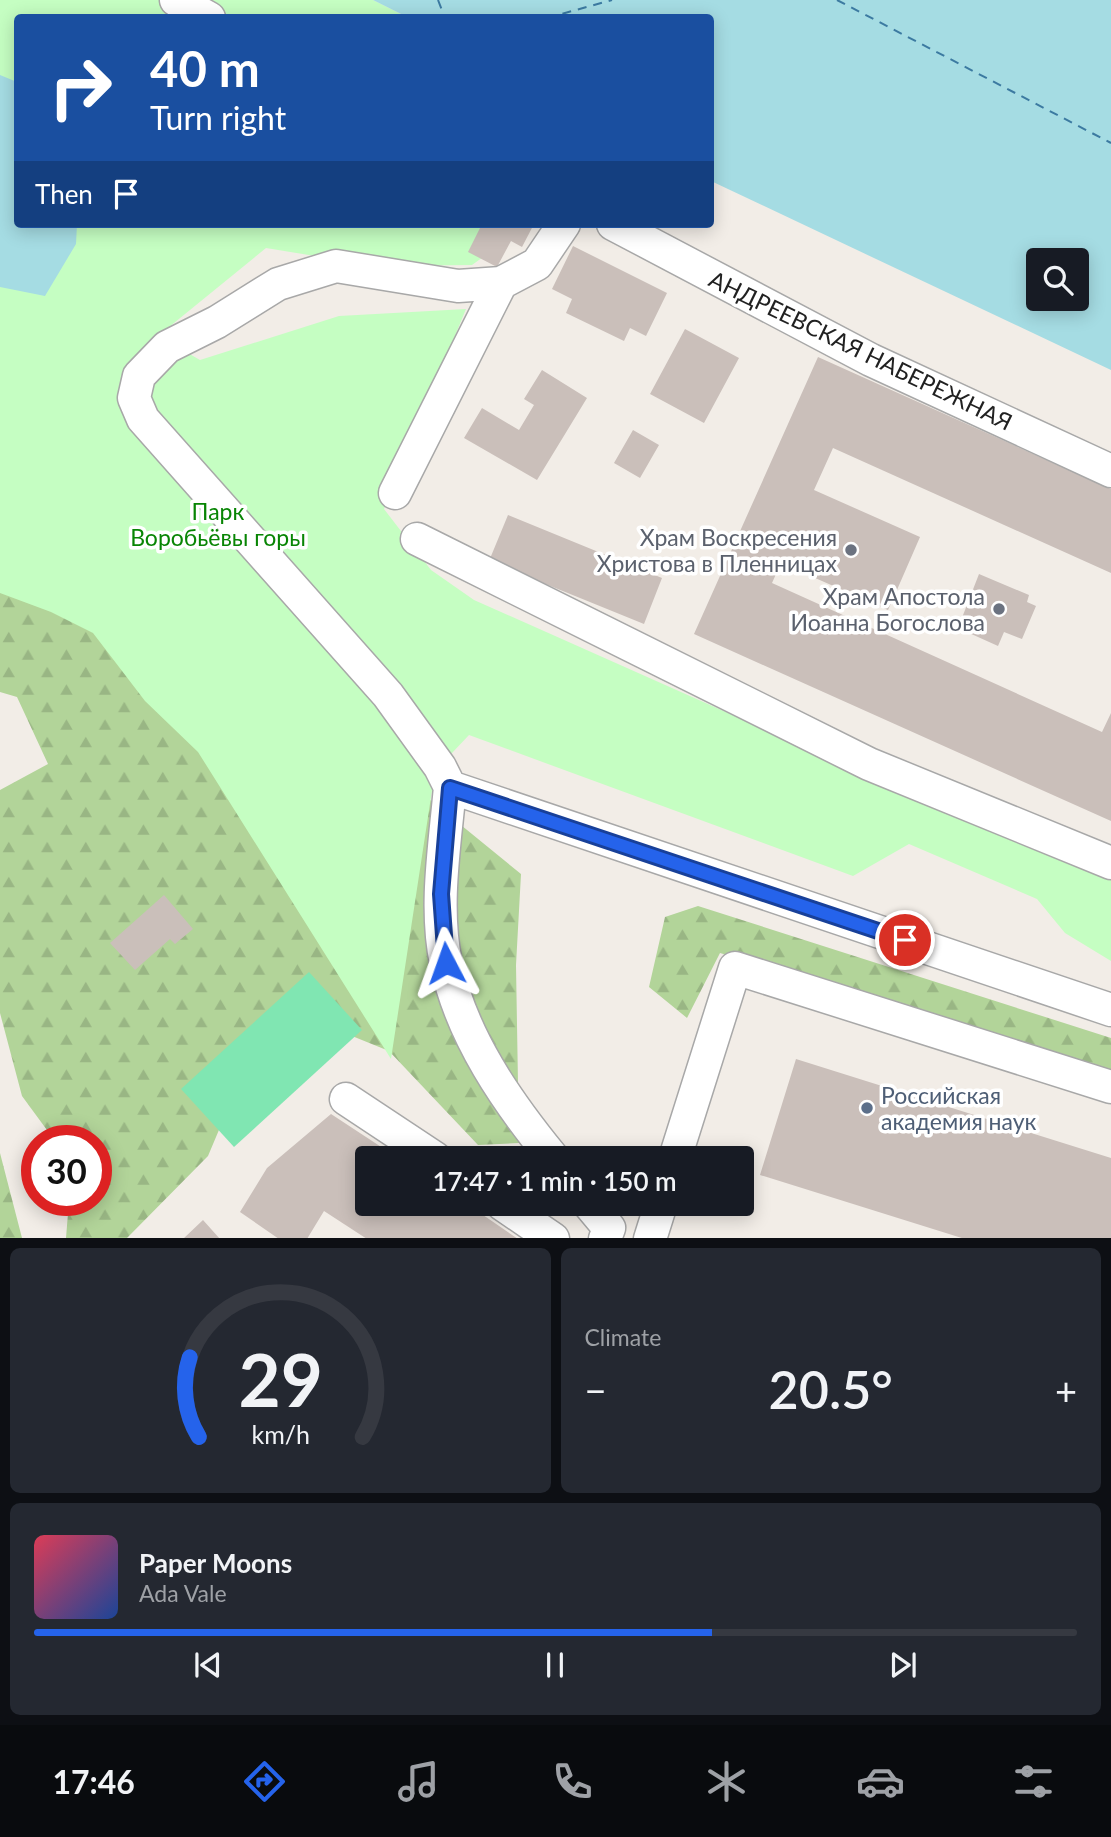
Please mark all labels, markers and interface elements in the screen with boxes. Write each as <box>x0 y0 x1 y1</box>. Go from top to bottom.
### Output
text: 40 m <box>150 39 260 97</box>
icon: right <box>35 42 126 133</box>
text: Turn right <box>150 98 286 137</box>
icon: arrive <box>107 175 145 213</box>
text: Then <box>35 178 93 210</box>
map controls <box>1026 248 1089 311</box>
button: search <box>1026 248 1089 311</box>
street label: АНДРЕЕВСКАЯ НАБЕРЕЖНАЯ <box>705 264 1017 436</box>
park label: Парк Воробьёвы горы <box>130 497 306 551</box>
place label: Храм Воскресения Христова в Пленницах <box>597 523 838 577</box>
marker: Храм Воскресения Христова в Пленницах <box>843 542 859 558</box>
place label: Храм Апостола Иоанна Богослова <box>791 582 985 636</box>
marker: Храм Апостола Иоанна Богослова <box>991 601 1007 617</box>
pin <box>875 910 935 970</box>
icon: arrive <box>886 921 924 959</box>
position arrow <box>409 926 483 1000</box>
place label: Российская академия наук <box>881 1081 1037 1135</box>
marker: Российская академия наук <box>859 1100 875 1116</box>
speed limit sign: 30 <box>21 1125 112 1216</box>
text: 17:47 · 1 min · 150 m <box>432 1165 677 1197</box>
text: Climate <box>585 1323 661 1351</box>
text: 29 <box>238 1335 322 1423</box>
text: 20.5° <box>769 1358 893 1420</box>
text: − <box>585 1367 607 1413</box>
text: + <box>1055 1367 1077 1413</box>
text: km/h <box>251 1418 310 1448</box>
text: Paper Moons <box>139 1547 292 1579</box>
text: Ada Vale <box>139 1579 227 1607</box>
icon: previous <box>189 1646 227 1684</box>
icon: pause <box>536 1646 574 1684</box>
icon: next <box>884 1646 922 1684</box>
icon: directions <box>240 1757 289 1806</box>
icon: music <box>394 1757 443 1806</box>
icon: phone <box>548 1757 597 1806</box>
icon: climate <box>702 1757 751 1806</box>
icon: car <box>856 1757 905 1806</box>
icon: filters <box>1009 1757 1058 1806</box>
text: 17:46 <box>52 1762 135 1801</box>

